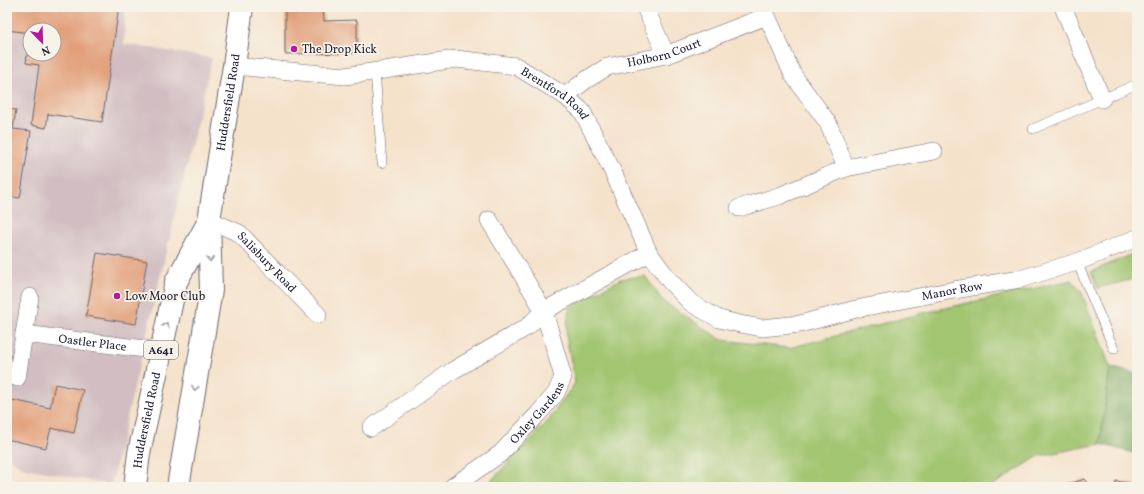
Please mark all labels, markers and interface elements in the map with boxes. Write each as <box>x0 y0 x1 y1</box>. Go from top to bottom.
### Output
north arrow <box>22 22 62 62</box>
street label: Holborn Court <box>626 35 704 72</box>
text: N <box>39 41 52 58</box>
place label: The Drop Kick <box>302 42 377 58</box>
marker: The Drop Kick <box>289 44 299 54</box>
street label: Huddersfield Road <box>213 53 245 152</box>
street label: Brentford Road <box>517 64 592 123</box>
street label: Salisbury Road <box>233 229 300 297</box>
one-way arrow <box>206 256 214 262</box>
street label: Manor Row <box>920 278 985 305</box>
place label: Low Moor Club <box>125 289 206 305</box>
marker: Low Moor Club <box>112 291 122 301</box>
one-way arrow <box>162 322 170 328</box>
street label: Oastler Place <box>57 331 128 356</box>
road number: A641 <box>144 341 178 359</box>
street label: Huddersfield Road <box>130 370 165 469</box>
street label: Oxley Gardens <box>507 380 569 448</box>
one-way arrow <box>191 385 200 391</box>

